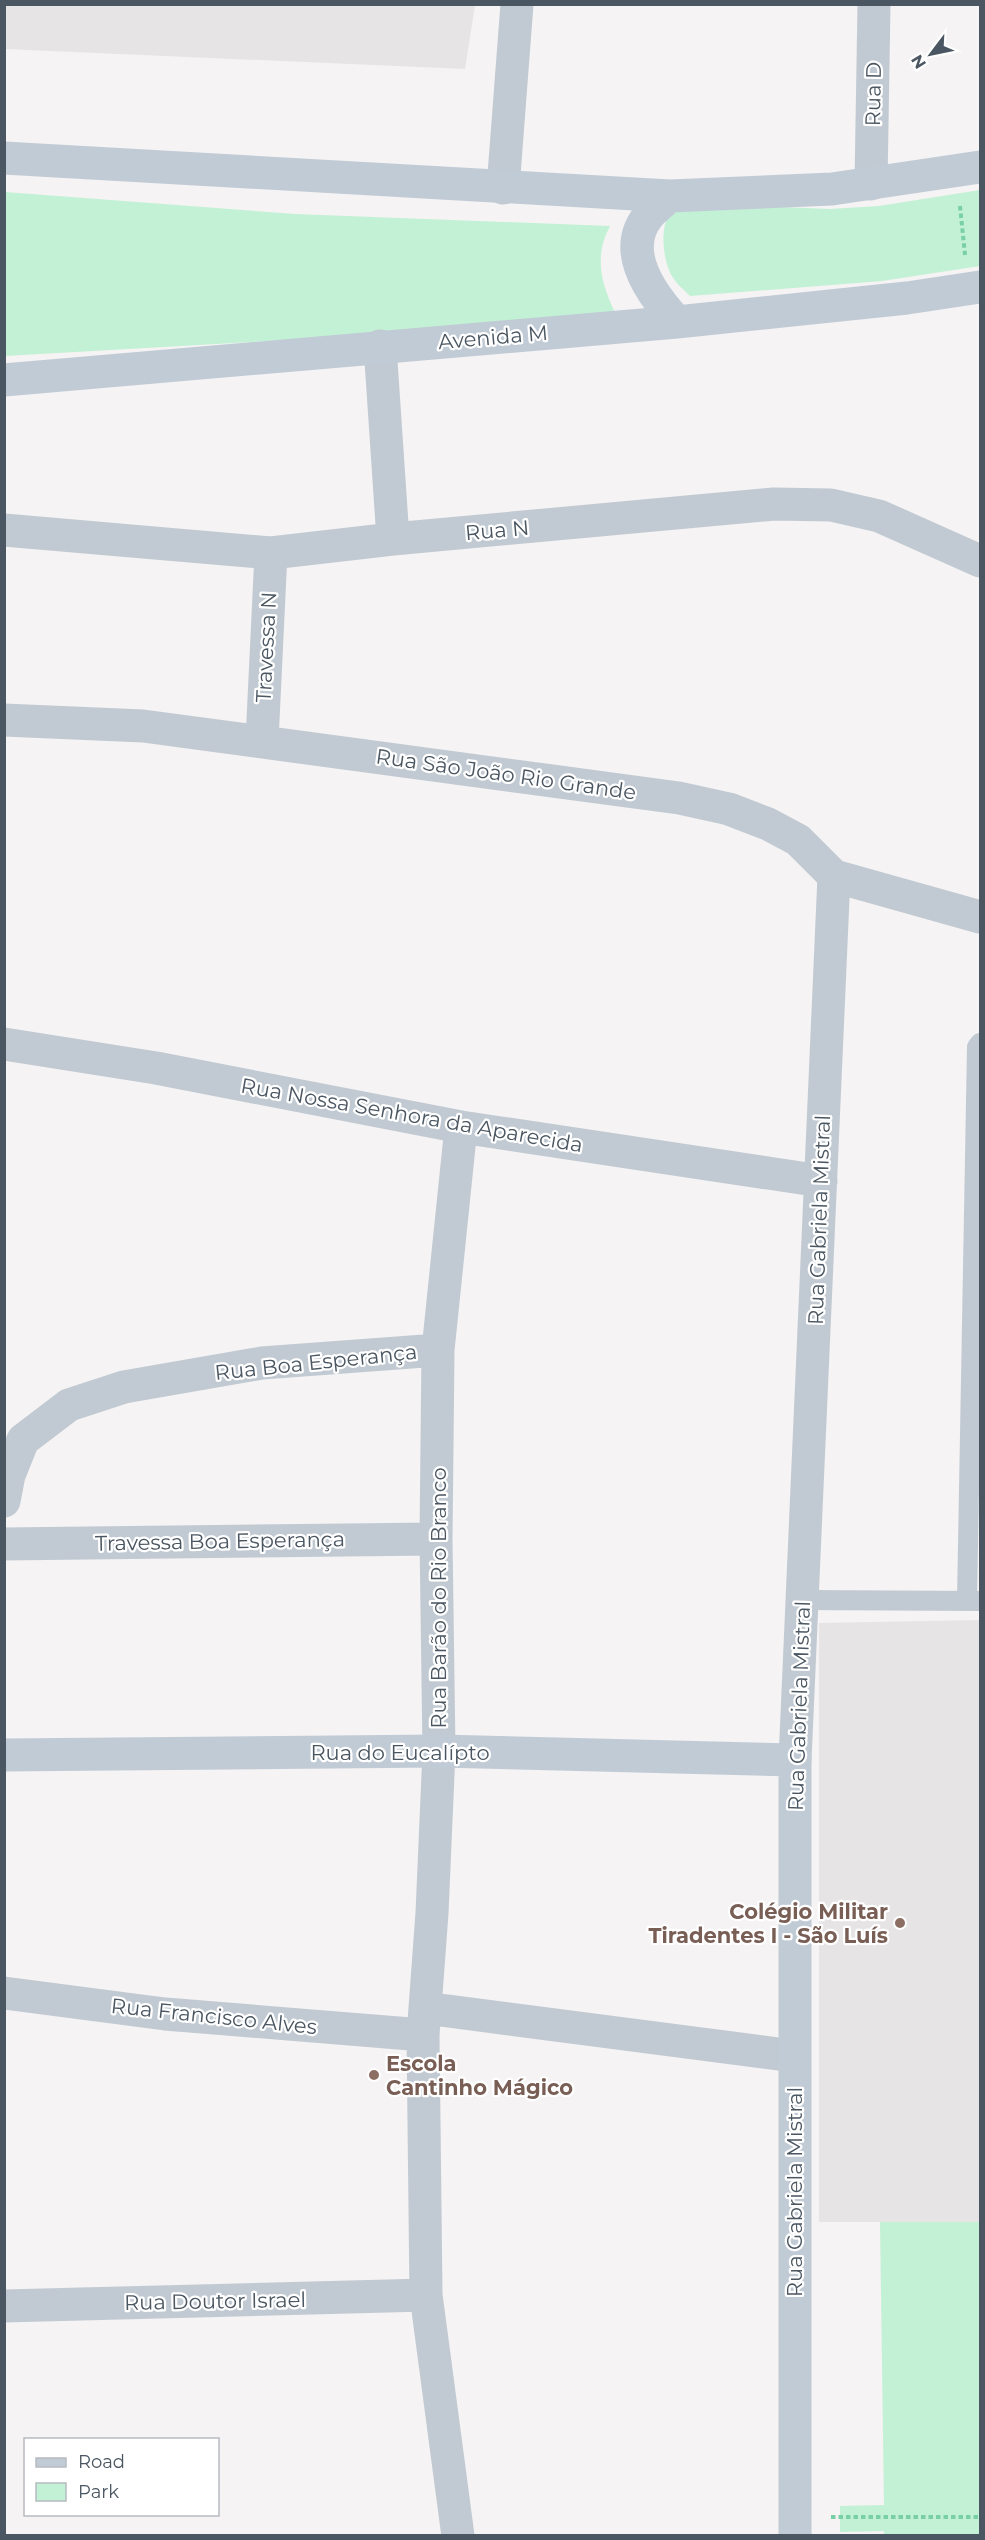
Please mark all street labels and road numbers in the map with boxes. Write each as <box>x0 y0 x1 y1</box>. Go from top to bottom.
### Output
street label: Rua D <box>860 62 886 126</box>
street label: Avenida M <box>437 320 549 354</box>
street label: Rua N <box>464 515 530 545</box>
street label: Travessa N <box>251 591 281 703</box>
street label: Rua São João Rio Grande <box>374 743 638 805</box>
street label: Rua Nossa Senhora da Aparecida <box>239 1073 585 1157</box>
street label: Rua Gabriela Mistral <box>803 1114 835 1326</box>
street label: Rua Boa Esperança <box>214 1339 418 1385</box>
street label: Rua Barão do Rio Branco <box>426 1467 451 1729</box>
street label: Travessa Boa Esperança <box>95 1526 345 1556</box>
street label: Rua Gabriela Mistral <box>783 1600 815 1812</box>
street label: Rua do Eucalípto <box>310 1740 490 1765</box>
street label: Rua Francisco Alves <box>110 1993 318 2039</box>
street label: Rua Gabriela Mistral <box>782 2087 807 2297</box>
street label: Rua Doutor Israel <box>124 2287 306 2315</box>

